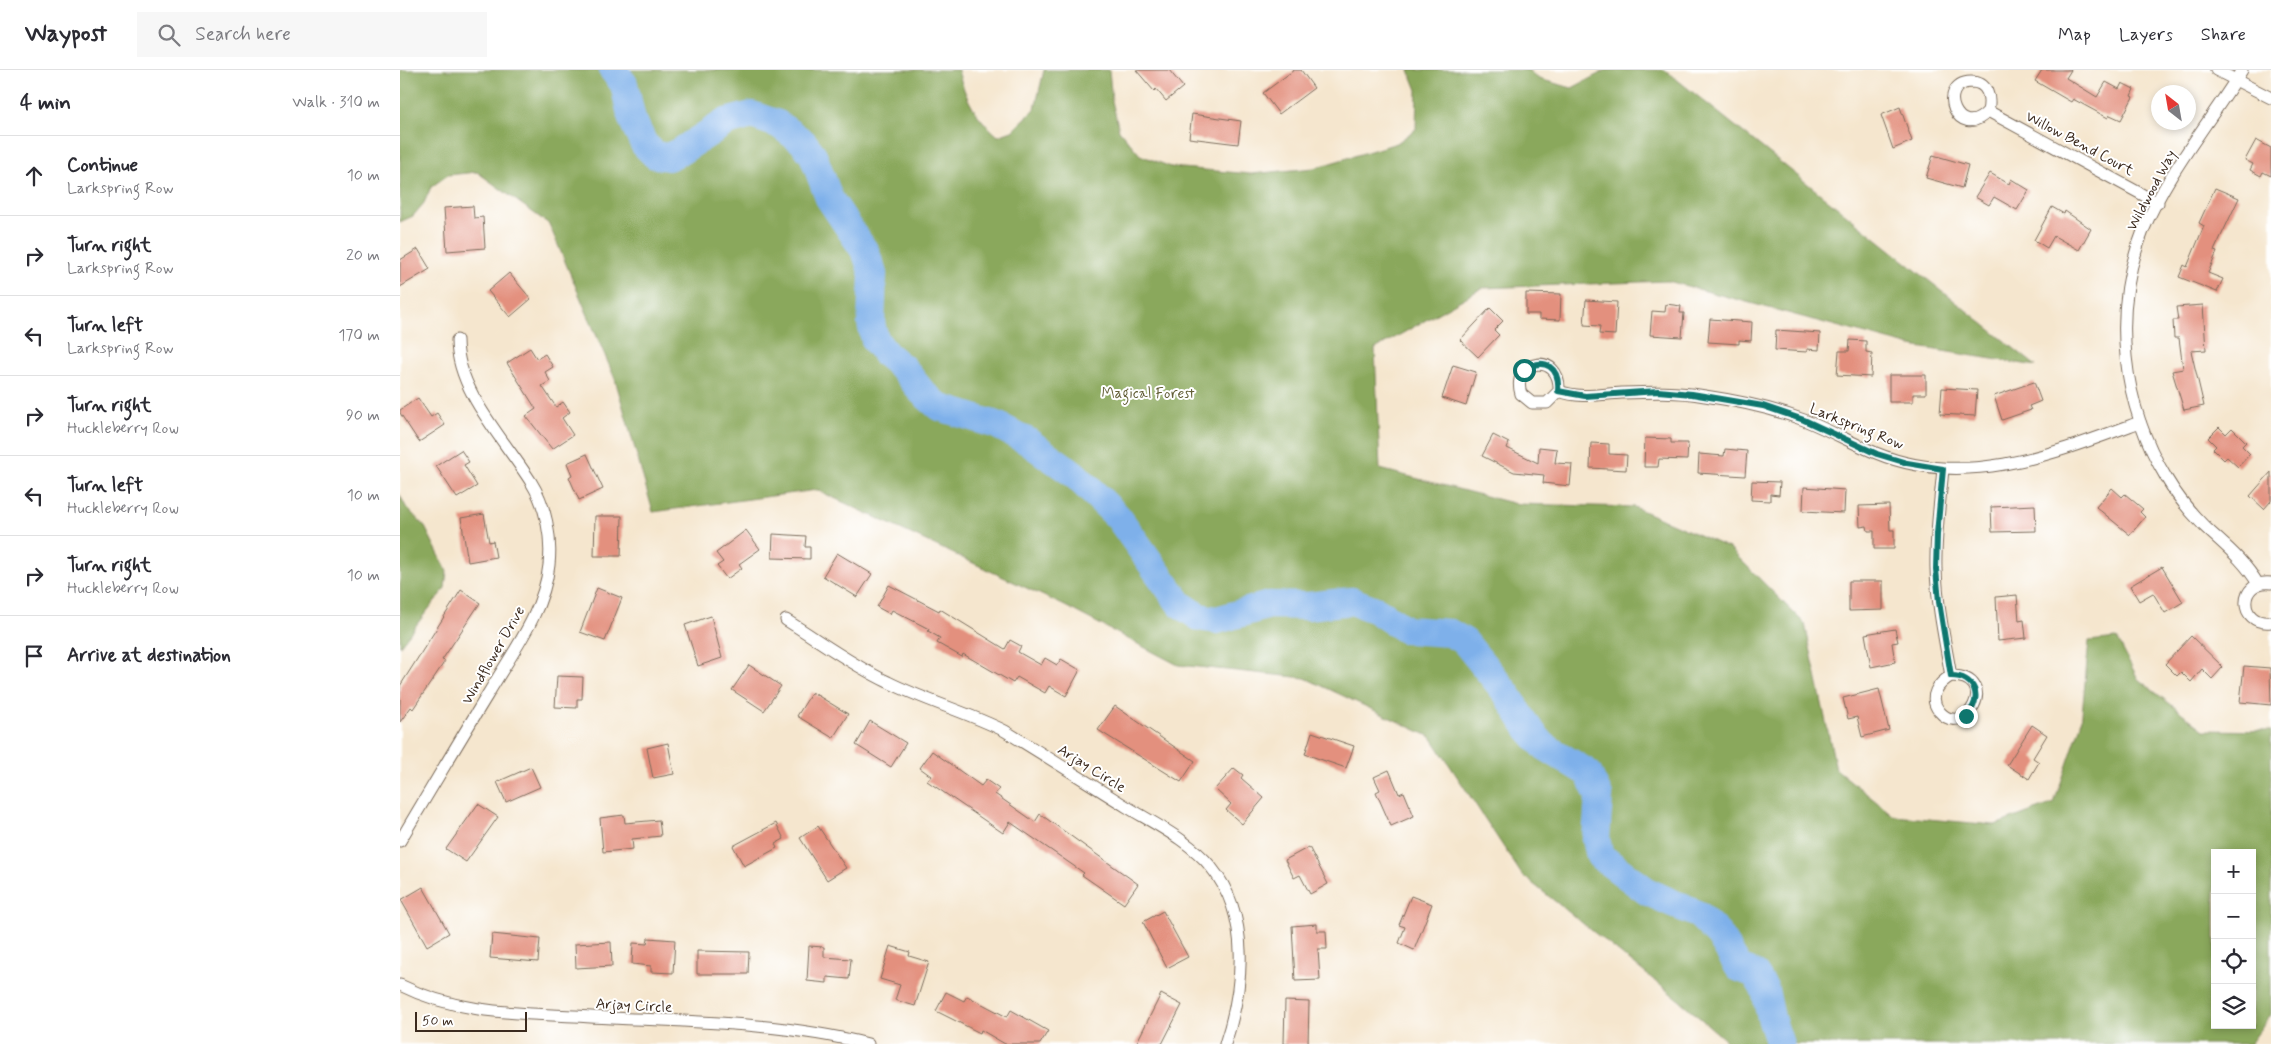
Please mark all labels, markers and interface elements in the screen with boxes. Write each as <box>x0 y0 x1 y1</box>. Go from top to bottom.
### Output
search box <box>137 12 487 57</box>
text: Waypost <box>25 19 107 50</box>
icon: search <box>155 21 183 49</box>
text: Search here <box>195 22 291 47</box>
text: Map <box>2058 23 2091 47</box>
text: Layers <box>2119 23 2173 47</box>
text: Share <box>2201 23 2246 47</box>
north arrow <box>2151 85 2196 130</box>
text: 4 min <box>20 89 71 117</box>
text: Walk · 310 m <box>292 92 380 113</box>
street label: Willow Bend Court <box>2022 107 2137 181</box>
street label: Wildwood Way <box>2122 147 2182 234</box>
text: Continue <box>67 153 138 178</box>
icon: ahead <box>20 162 48 190</box>
text: 10 m <box>347 165 380 186</box>
text: Larkspring Row <box>67 178 174 199</box>
text: Turn right <box>67 233 151 258</box>
icon: right <box>20 242 48 270</box>
text: 20 m <box>346 245 380 266</box>
text: Larkspring Row <box>67 258 174 279</box>
text: Turn left <box>67 313 143 338</box>
icon: left <box>20 322 48 350</box>
text: 170 m <box>338 325 380 346</box>
text: Larkspring Row <box>67 338 174 359</box>
route start <box>1513 359 1536 382</box>
park label: Magical Forest <box>1101 384 1195 405</box>
text: Turn right <box>67 393 151 418</box>
street label: Larkspring Row <box>1806 399 1907 456</box>
icon: right <box>20 402 48 430</box>
text: 90 m <box>346 405 380 426</box>
text: Huckleberry Row <box>67 418 179 439</box>
text: Turn left <box>67 473 143 498</box>
icon: left <box>20 482 48 510</box>
text: 10 m <box>347 485 380 506</box>
text: Huckleberry Row <box>67 498 179 519</box>
text: Turn right <box>67 553 151 578</box>
icon: right <box>20 562 48 590</box>
text: 10 m <box>347 565 380 586</box>
text: Huckleberry Row <box>67 578 179 599</box>
street label: Windflower Drive <box>458 603 530 708</box>
icon: arrive <box>20 642 48 670</box>
text: Arrive at destination <box>67 643 231 668</box>
route end <box>1955 705 1978 728</box>
street label: Arjay Circle <box>1054 740 1129 798</box>
map controls <box>2211 849 2256 1029</box>
button: + <box>2211 849 2256 894</box>
button: − <box>2211 894 2256 939</box>
button: locate <box>2211 939 2256 984</box>
button: layers <box>2211 984 2256 1029</box>
street label: Arjay Circle <box>595 994 673 1018</box>
scale bar <box>415 1009 528 1032</box>
text: 50 m <box>422 1012 453 1030</box>

